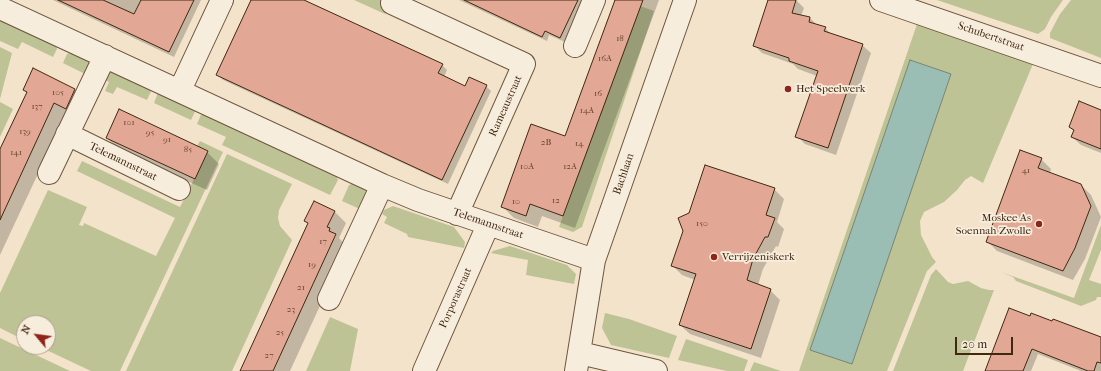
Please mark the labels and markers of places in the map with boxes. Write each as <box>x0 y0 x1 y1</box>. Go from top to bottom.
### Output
place label: Het Speelwerk <box>796 82 865 96</box>
marker: Het Speelwerk <box>783 84 793 94</box>
place label: Moskee As Soennah Zwolle <box>956 211 1031 237</box>
marker: Moskee As Soennah Zwolle <box>1034 219 1044 229</box>
place label: Verrijzeniskerk <box>722 250 795 264</box>
marker: Verrijzeniskerk <box>709 252 719 262</box>

